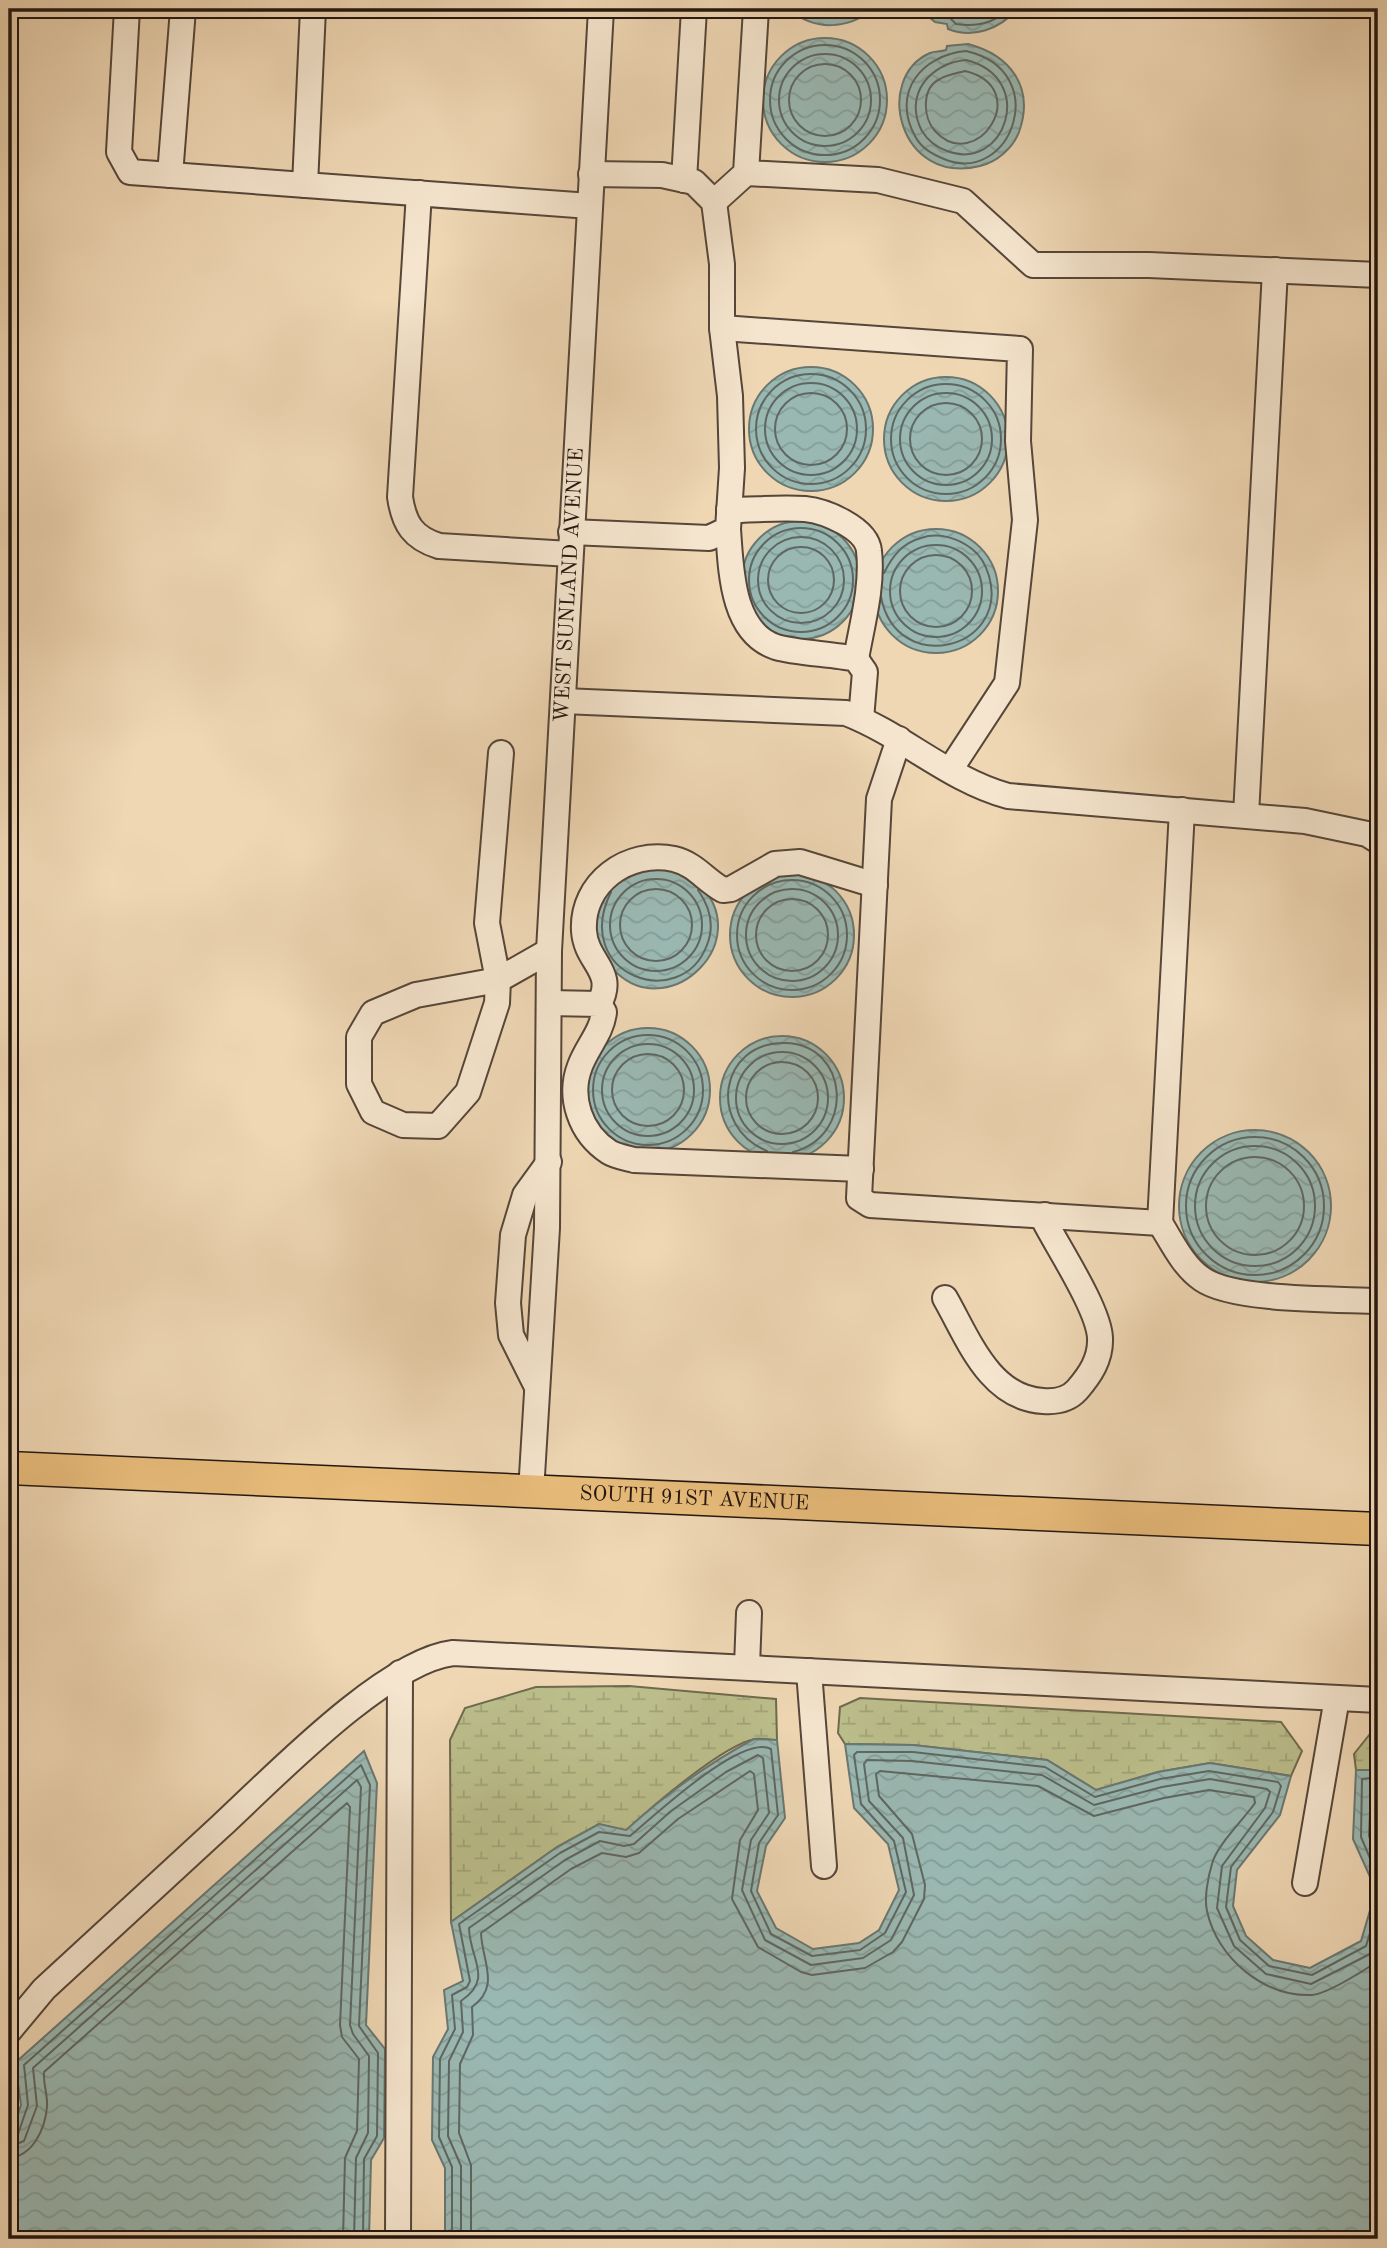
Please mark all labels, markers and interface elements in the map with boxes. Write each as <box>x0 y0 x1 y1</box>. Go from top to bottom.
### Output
street label: WEST SUNLAND AVENUE <box>551 447 587 723</box>
street label: SOUTH 91ST AVENUE <box>579 1483 810 1514</box>

